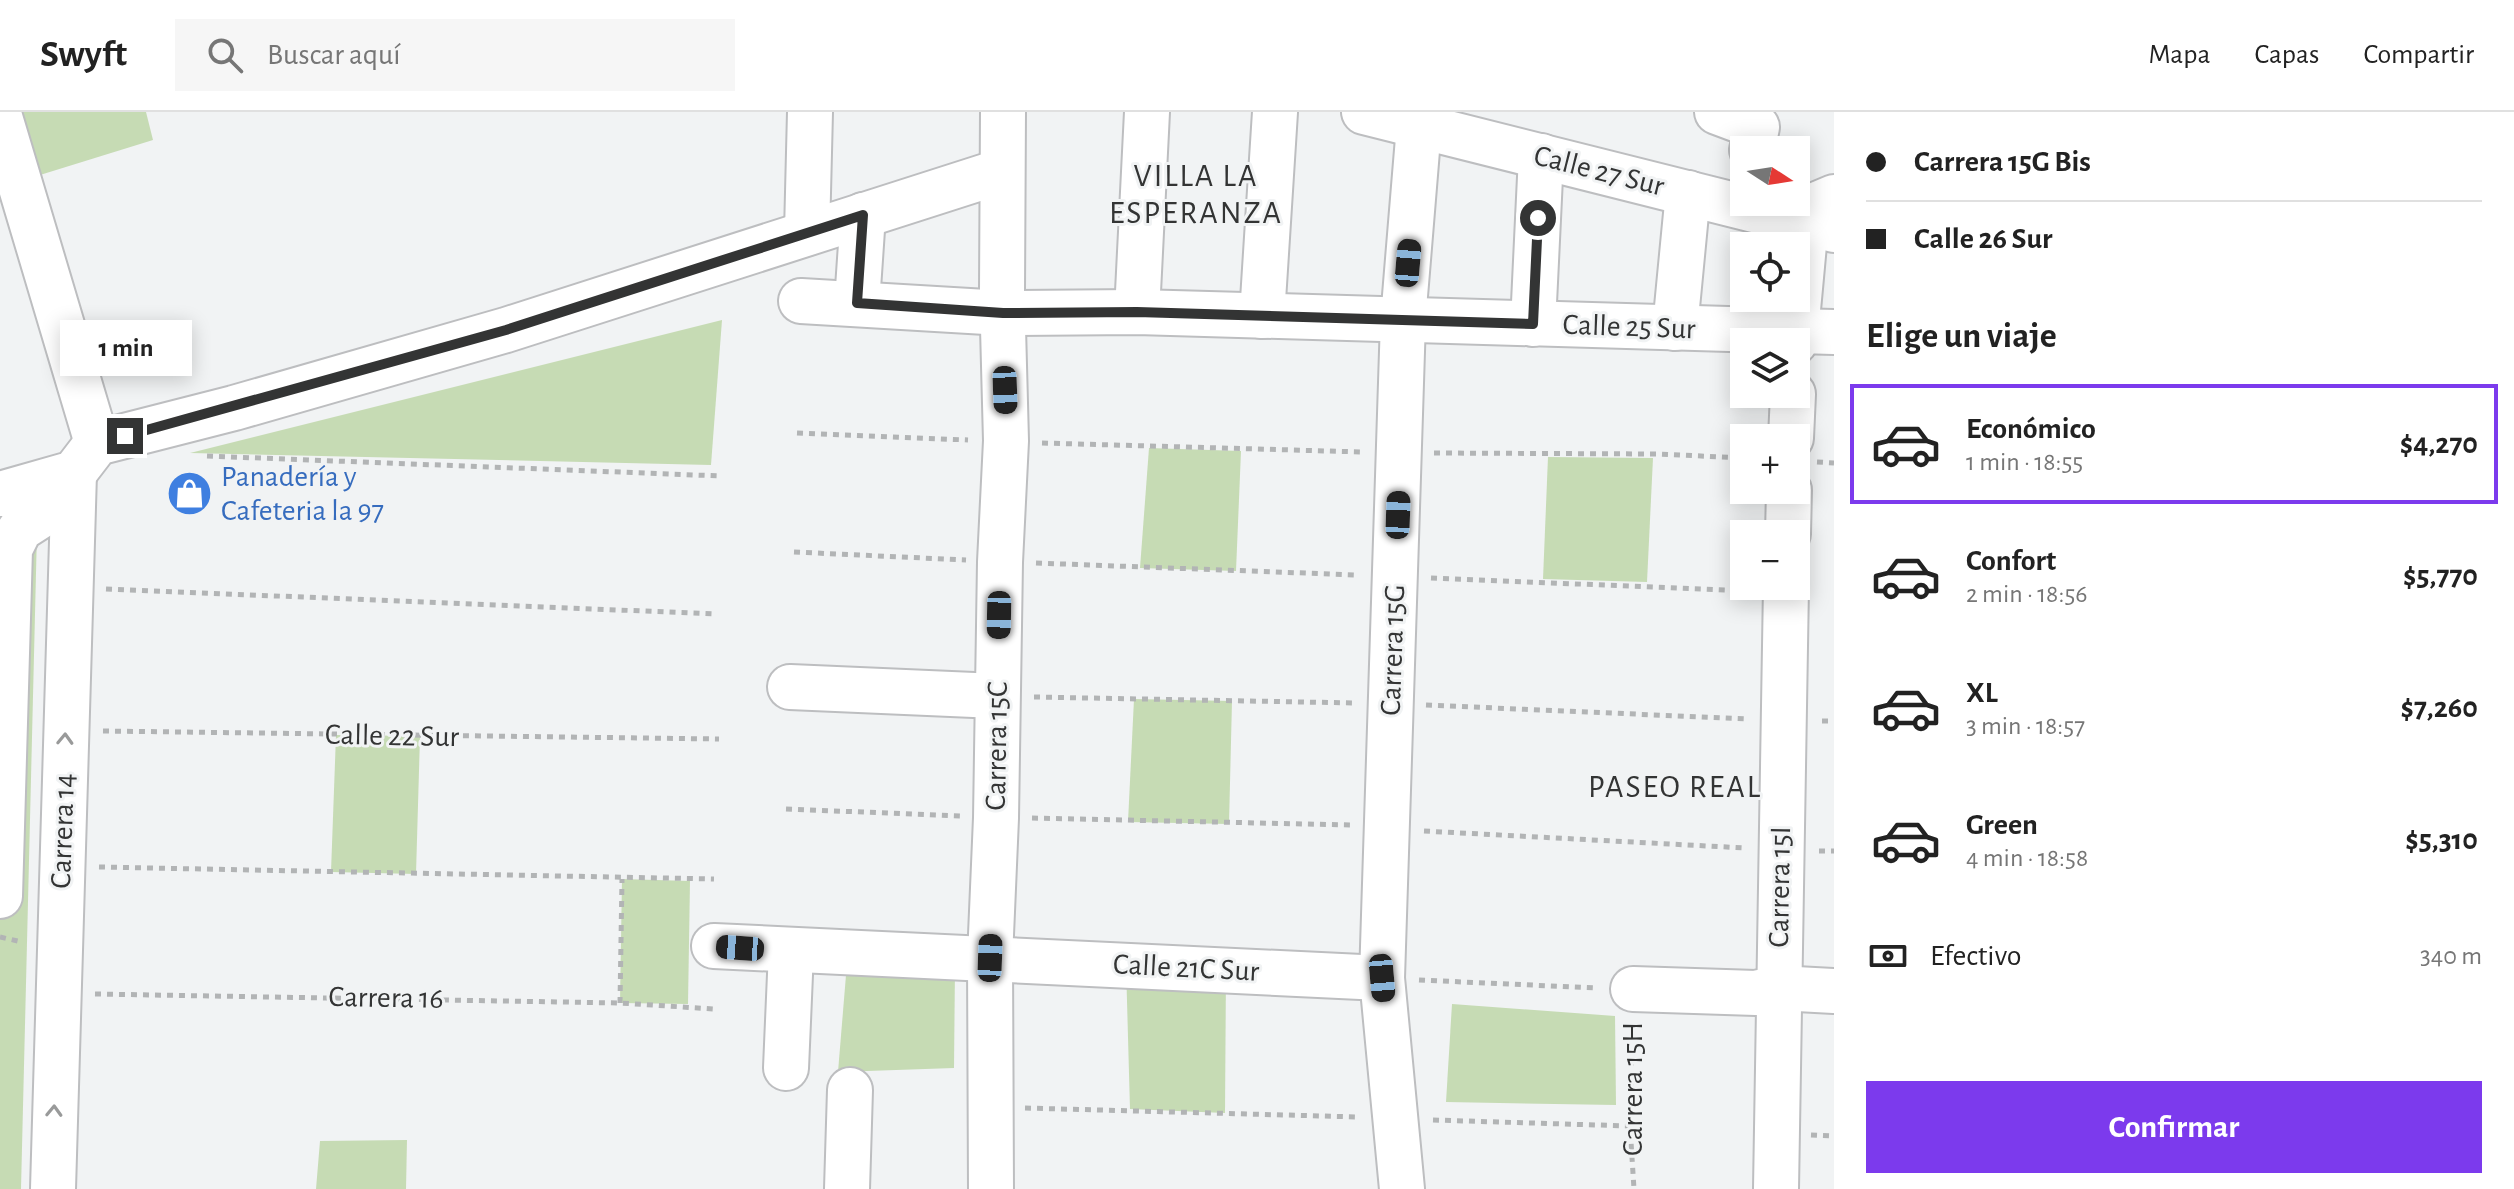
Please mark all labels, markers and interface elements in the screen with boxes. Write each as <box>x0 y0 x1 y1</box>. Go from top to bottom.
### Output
search box <box>175 19 735 91</box>
icon: search <box>203 33 247 77</box>
text: Swyft <box>40 36 127 74</box>
text: Buscar aquí <box>267 40 401 70</box>
text: Mapa <box>2148 41 2210 69</box>
text: Capas <box>2254 41 2319 69</box>
text: Compartir <box>2363 41 2474 69</box>
north arrow <box>1730 136 1810 216</box>
map controls <box>1730 136 1810 600</box>
street label: Calle 27 Sur <box>1531 140 1667 202</box>
text: Carrera 15G Bis <box>1914 147 2091 177</box>
district label: VILLA LA ESPERANZA <box>1109 160 1283 229</box>
route start <box>1520 200 1556 236</box>
text: Calle 26 Sur <box>1914 224 2052 254</box>
button: locate <box>1730 232 1810 312</box>
car <box>1394 238 1422 288</box>
street label: Calle 25 Sur <box>1562 310 1696 344</box>
text: Elige un viaje <box>1866 318 2057 354</box>
callout: 1 min <box>59 320 191 376</box>
button: layers <box>1730 328 1810 408</box>
text: 1 min <box>99 335 153 361</box>
car <box>992 366 1018 414</box>
icon: car <box>1870 408 1942 480</box>
text: Económico <box>1966 414 2096 444</box>
route end <box>107 418 143 454</box>
button: + <box>1730 424 1810 504</box>
text: $4,270 <box>2400 429 2478 459</box>
text: 1 min · 18:55 <box>1966 449 2083 475</box>
place label: Panadería y Cafeteria la 97 <box>221 462 384 526</box>
shop icon: Panadería y Cafeteria la 97 <box>166 470 214 518</box>
car <box>1385 491 1411 539</box>
button: − <box>1730 520 1810 600</box>
icon: car <box>1870 540 1942 612</box>
text: Confort <box>1966 546 2056 576</box>
text: $5,770 <box>2403 561 2478 591</box>
text: 2 min · 18:56 <box>1966 581 2087 607</box>
street label: Carrera 15G <box>1376 584 1410 716</box>
car <box>987 591 1011 639</box>
icon: car <box>1870 672 1942 744</box>
text: XL <box>1966 678 1998 708</box>
street label: Carrera 15C <box>981 681 1013 811</box>
text: $7,260 <box>2400 693 2478 723</box>
text: 3 min · 18:57 <box>1966 713 2085 739</box>
street label: Calle 22 Sur <box>325 720 460 752</box>
one-way arrow <box>57 732 74 745</box>
district label: PASEO REAL <box>1588 771 1762 803</box>
street label: Carrera 14 <box>46 773 80 889</box>
icon: car <box>1870 804 1942 876</box>
text: Green <box>1966 810 2038 840</box>
text: $5,310 <box>2405 825 2478 855</box>
street label: Carrera 15I <box>1764 826 1796 948</box>
text: 4 min · 18:58 <box>1966 845 2088 871</box>
car <box>715 934 765 962</box>
car <box>977 934 1003 982</box>
icon: cash <box>1866 934 1910 978</box>
text: Efectivo <box>1930 941 2022 971</box>
text: 340 m <box>2420 943 2482 969</box>
street label: Calle 21C Sur <box>1112 949 1260 987</box>
car <box>1368 953 1396 1003</box>
street label: Carrera 16 <box>328 982 444 1014</box>
street label: Carrera 15H <box>1618 1022 1648 1156</box>
button: Confirmar <box>1866 1081 2482 1173</box>
one-way arrow <box>46 1104 63 1117</box>

